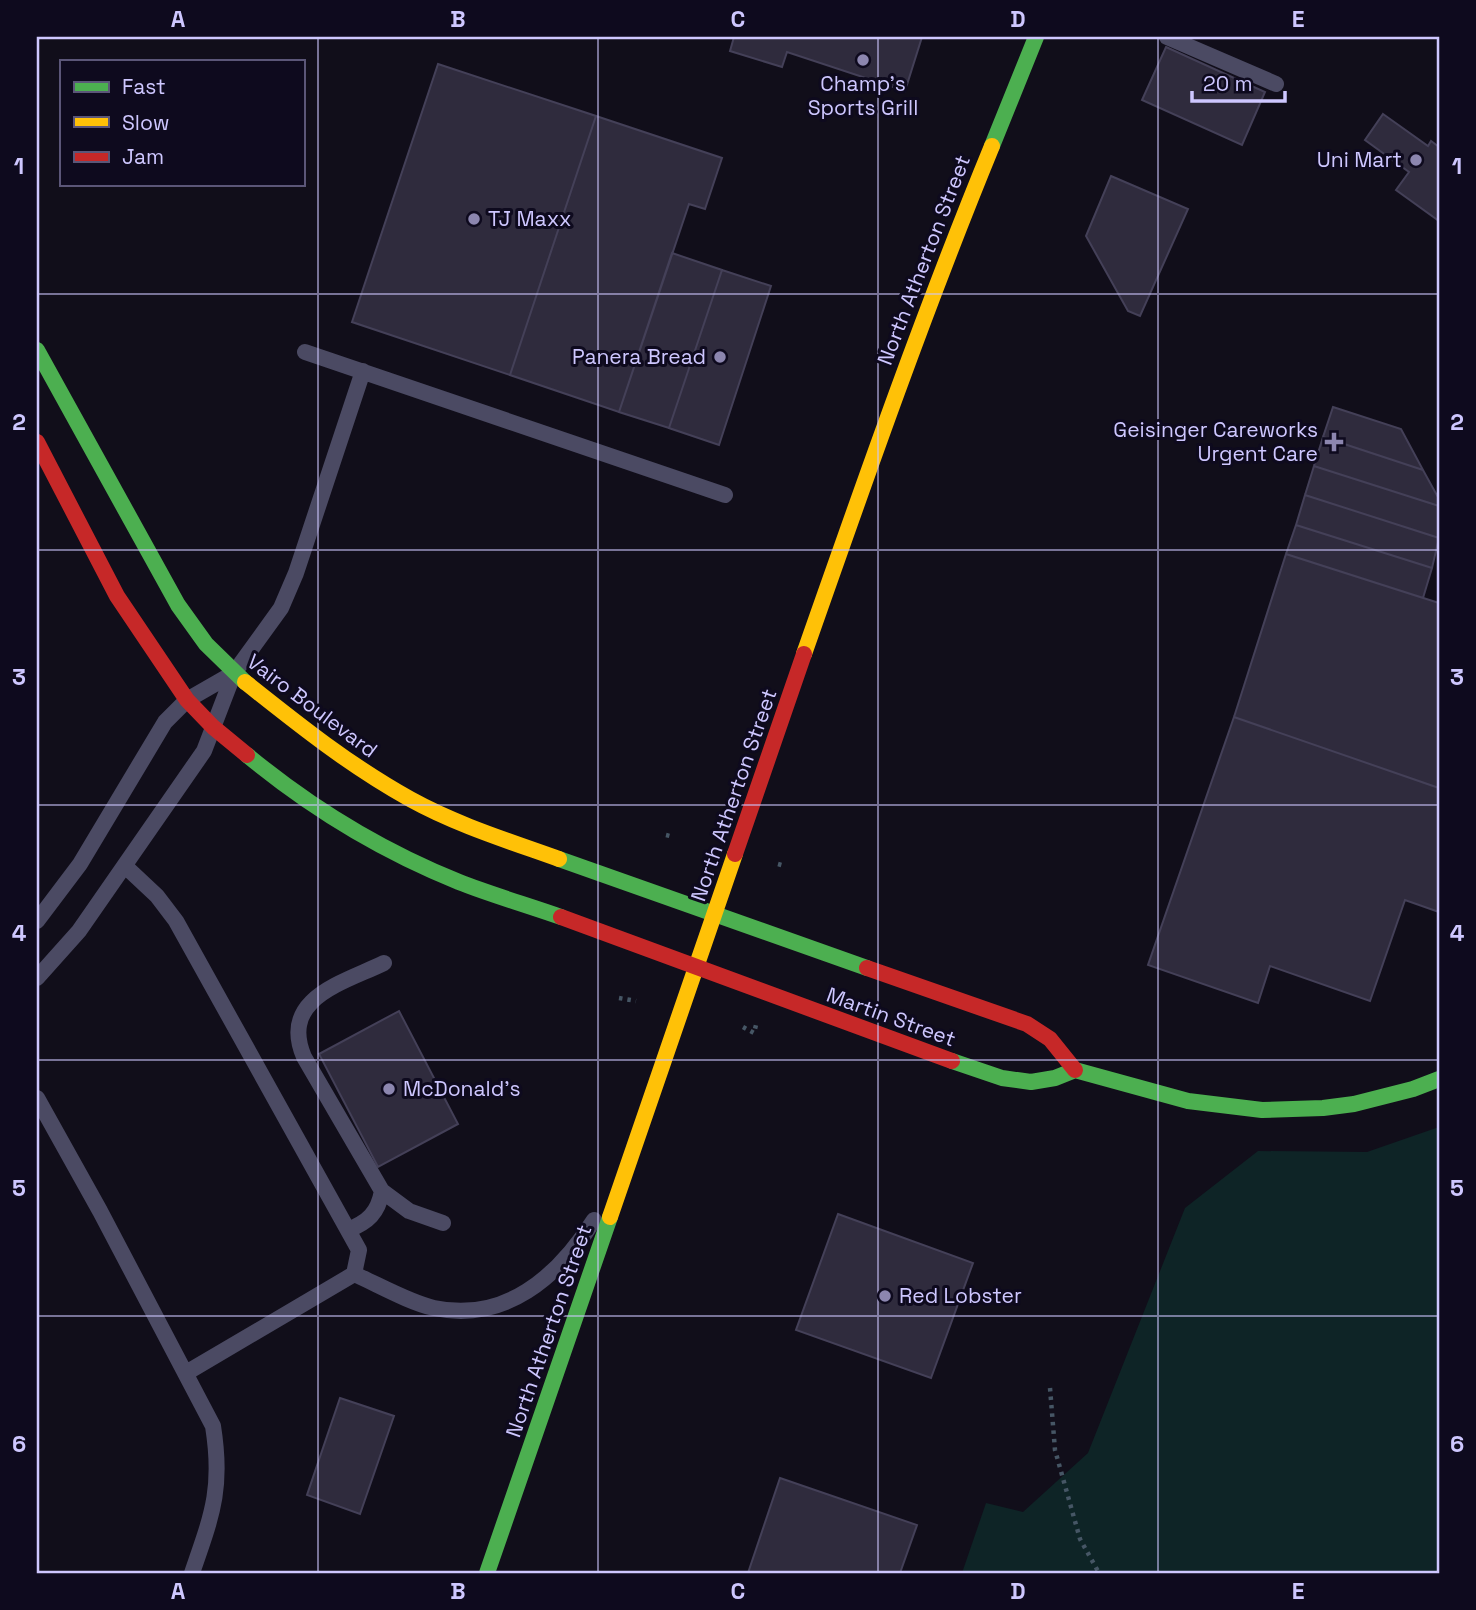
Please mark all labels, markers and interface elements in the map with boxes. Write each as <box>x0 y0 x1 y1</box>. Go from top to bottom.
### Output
text: A <box>171 4 186 34</box>
text: B <box>450 4 466 34</box>
text: C <box>731 4 745 34</box>
text: D <box>1010 4 1026 34</box>
text: E <box>1292 4 1304 34</box>
marker: Champ's Sports Grill <box>855 52 871 68</box>
legend <box>60 60 304 186</box>
scale bar <box>1192 60 1285 104</box>
place label: Champ's Sports Grill <box>808 70 918 121</box>
text: 20 m <box>1203 70 1253 97</box>
text: Fast <box>122 73 166 100</box>
text: Slow <box>122 109 170 136</box>
text: Jam <box>122 143 164 170</box>
place label: Uni Mart <box>1317 146 1402 173</box>
text: 1 <box>14 151 24 181</box>
street label: North Atherton Street <box>871 151 976 369</box>
text: 1 <box>1452 151 1462 181</box>
marker: Uni Mart <box>1408 152 1424 168</box>
place label: TJ Maxx <box>488 205 572 232</box>
marker: TJ Maxx <box>466 211 482 227</box>
place label: Panera Bread <box>572 343 706 370</box>
marker: Panera Bread <box>712 349 728 365</box>
text: 2 <box>12 407 26 437</box>
text: 2 <box>1450 407 1464 437</box>
place label: Geisinger Careworks Urgent Care <box>1113 416 1318 467</box>
marker: Geisinger Careworks Urgent Care <box>1324 432 1344 452</box>
street label: Vairo Boulevard <box>242 648 383 763</box>
text: 3 <box>12 662 26 692</box>
text: 3 <box>1450 662 1464 692</box>
street label: North Atherton Street <box>684 685 783 905</box>
text: 4 <box>12 918 27 948</box>
text: 4 <box>1450 918 1465 948</box>
street label: Martin Street <box>823 981 959 1052</box>
place label: McDonald's <box>403 1075 521 1102</box>
marker: McDonald's <box>381 1081 397 1097</box>
text: 5 <box>12 1173 26 1203</box>
text: 5 <box>1450 1173 1464 1203</box>
street label: North Atherton Street <box>499 1221 598 1441</box>
place label: Red Lobster <box>899 1282 1022 1309</box>
marker: Red Lobster <box>877 1288 893 1304</box>
text: 6 <box>12 1429 26 1459</box>
text: 6 <box>1450 1429 1464 1459</box>
text: A <box>171 1576 186 1606</box>
text: B <box>450 1576 466 1606</box>
text: C <box>731 1576 745 1606</box>
text: D <box>1010 1576 1026 1606</box>
text: E <box>1292 1576 1304 1606</box>

